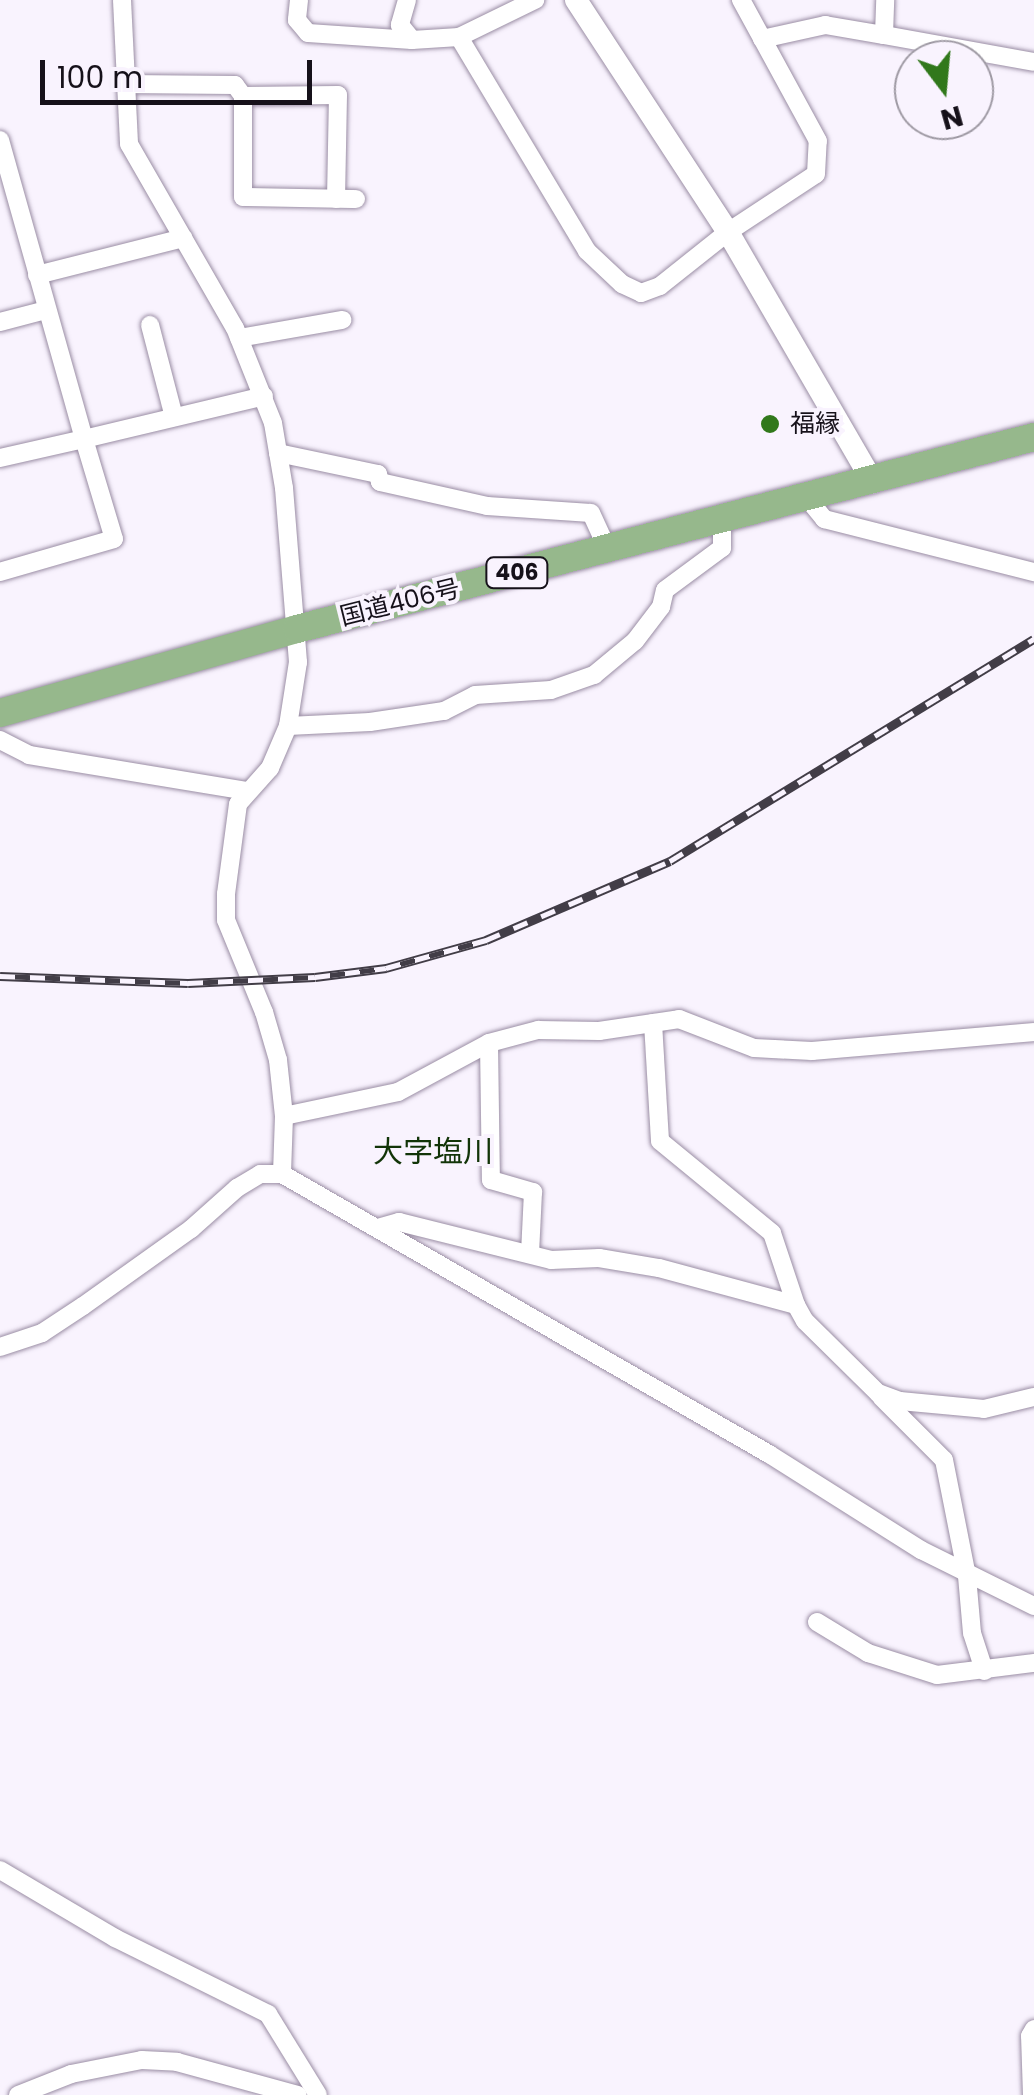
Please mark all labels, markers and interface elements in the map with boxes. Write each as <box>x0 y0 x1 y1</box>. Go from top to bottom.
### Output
scale bar <box>45 40 318 102</box>
north arrow <box>894 40 994 140</box>
text: 100 m <box>57 56 143 99</box>
text: N <box>936 96 967 139</box>
place label: 福縁 <box>790 409 840 439</box>
marker: 福縁 <box>759 413 781 435</box>
road number: 406 <box>484 556 550 590</box>
street label: 国道406号 <box>337 574 463 632</box>
district label: 大字塩川 <box>373 1134 493 1170</box>

